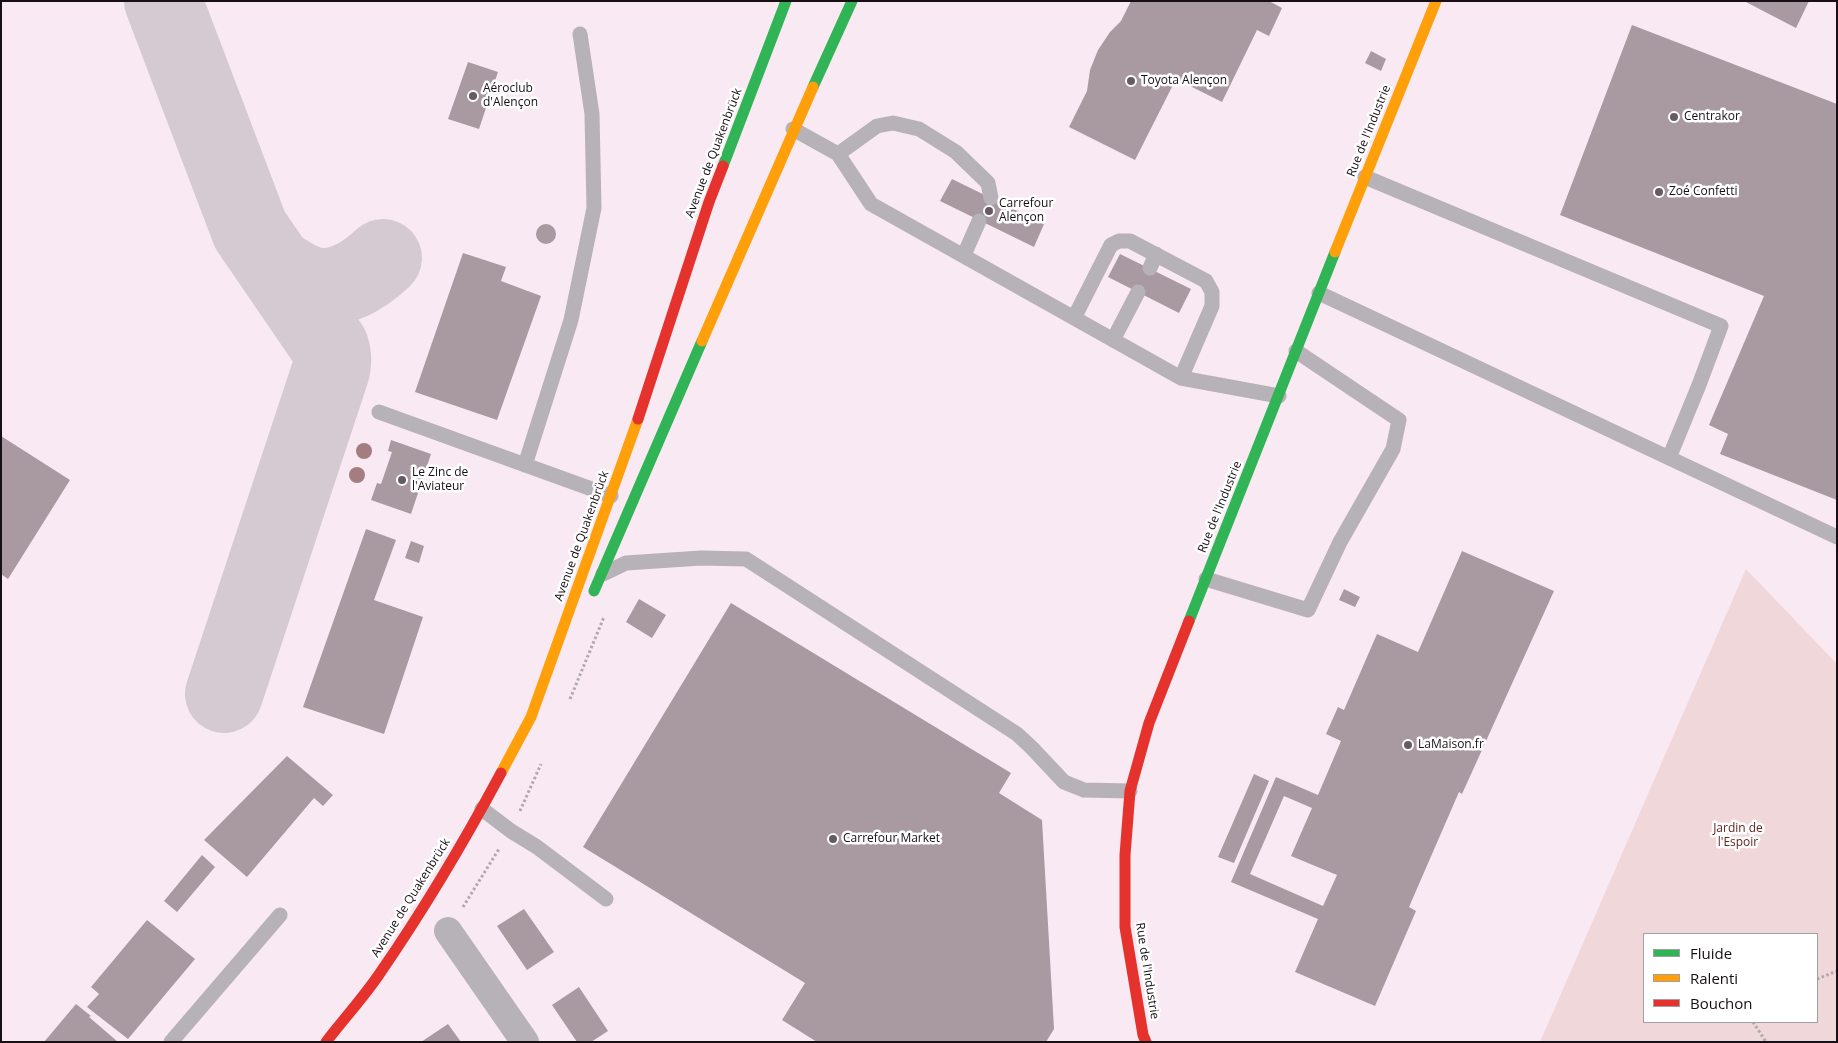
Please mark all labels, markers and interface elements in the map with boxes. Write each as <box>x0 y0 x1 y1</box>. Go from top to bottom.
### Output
place label: Toyota Alençon <box>1141 74 1227 88</box>
marker: Toyota Alençon <box>1125 75 1137 87</box>
place label: Aéroclub d'Alençon <box>483 82 538 110</box>
street label: Rue de l'Industrie <box>1344 83 1394 179</box>
street label: Avenue de Quakenbrück <box>683 86 745 220</box>
marker: Aéroclub d'Alençon <box>467 90 479 102</box>
place label: Centrakor <box>1684 110 1740 124</box>
marker: Centrakor <box>1668 111 1680 123</box>
place label: Zoé Confetti <box>1669 185 1737 199</box>
marker: Zoé Confetti <box>1653 186 1665 198</box>
place label: Carrefour Alençon <box>999 197 1053 225</box>
marker: Carrefour Alençon <box>983 205 995 217</box>
street label: Rue de l'Industrie <box>1195 459 1245 555</box>
place label: Le Zinc de l'Aviateur <box>412 466 468 494</box>
street label: Avenue de Quakenbrück <box>552 469 612 603</box>
marker: Le Zinc de l'Aviateur <box>396 474 408 486</box>
place label: LaMaison.fr <box>1418 738 1484 752</box>
marker: LaMaison.fr <box>1402 739 1414 751</box>
park label: Jardin de l'Espoir <box>1713 822 1763 850</box>
place label: Carrefour Market <box>843 832 940 846</box>
marker: Carrefour Market <box>827 833 839 845</box>
street label: Avenue de Quakenbrück <box>368 836 454 960</box>
street label: Rue de l'Industrie <box>1132 922 1162 1020</box>
legend <box>1643 933 1818 1023</box>
text: Fluide <box>1690 943 1732 963</box>
text: Ralenti <box>1690 968 1738 988</box>
text: Bouchon <box>1690 993 1753 1013</box>

